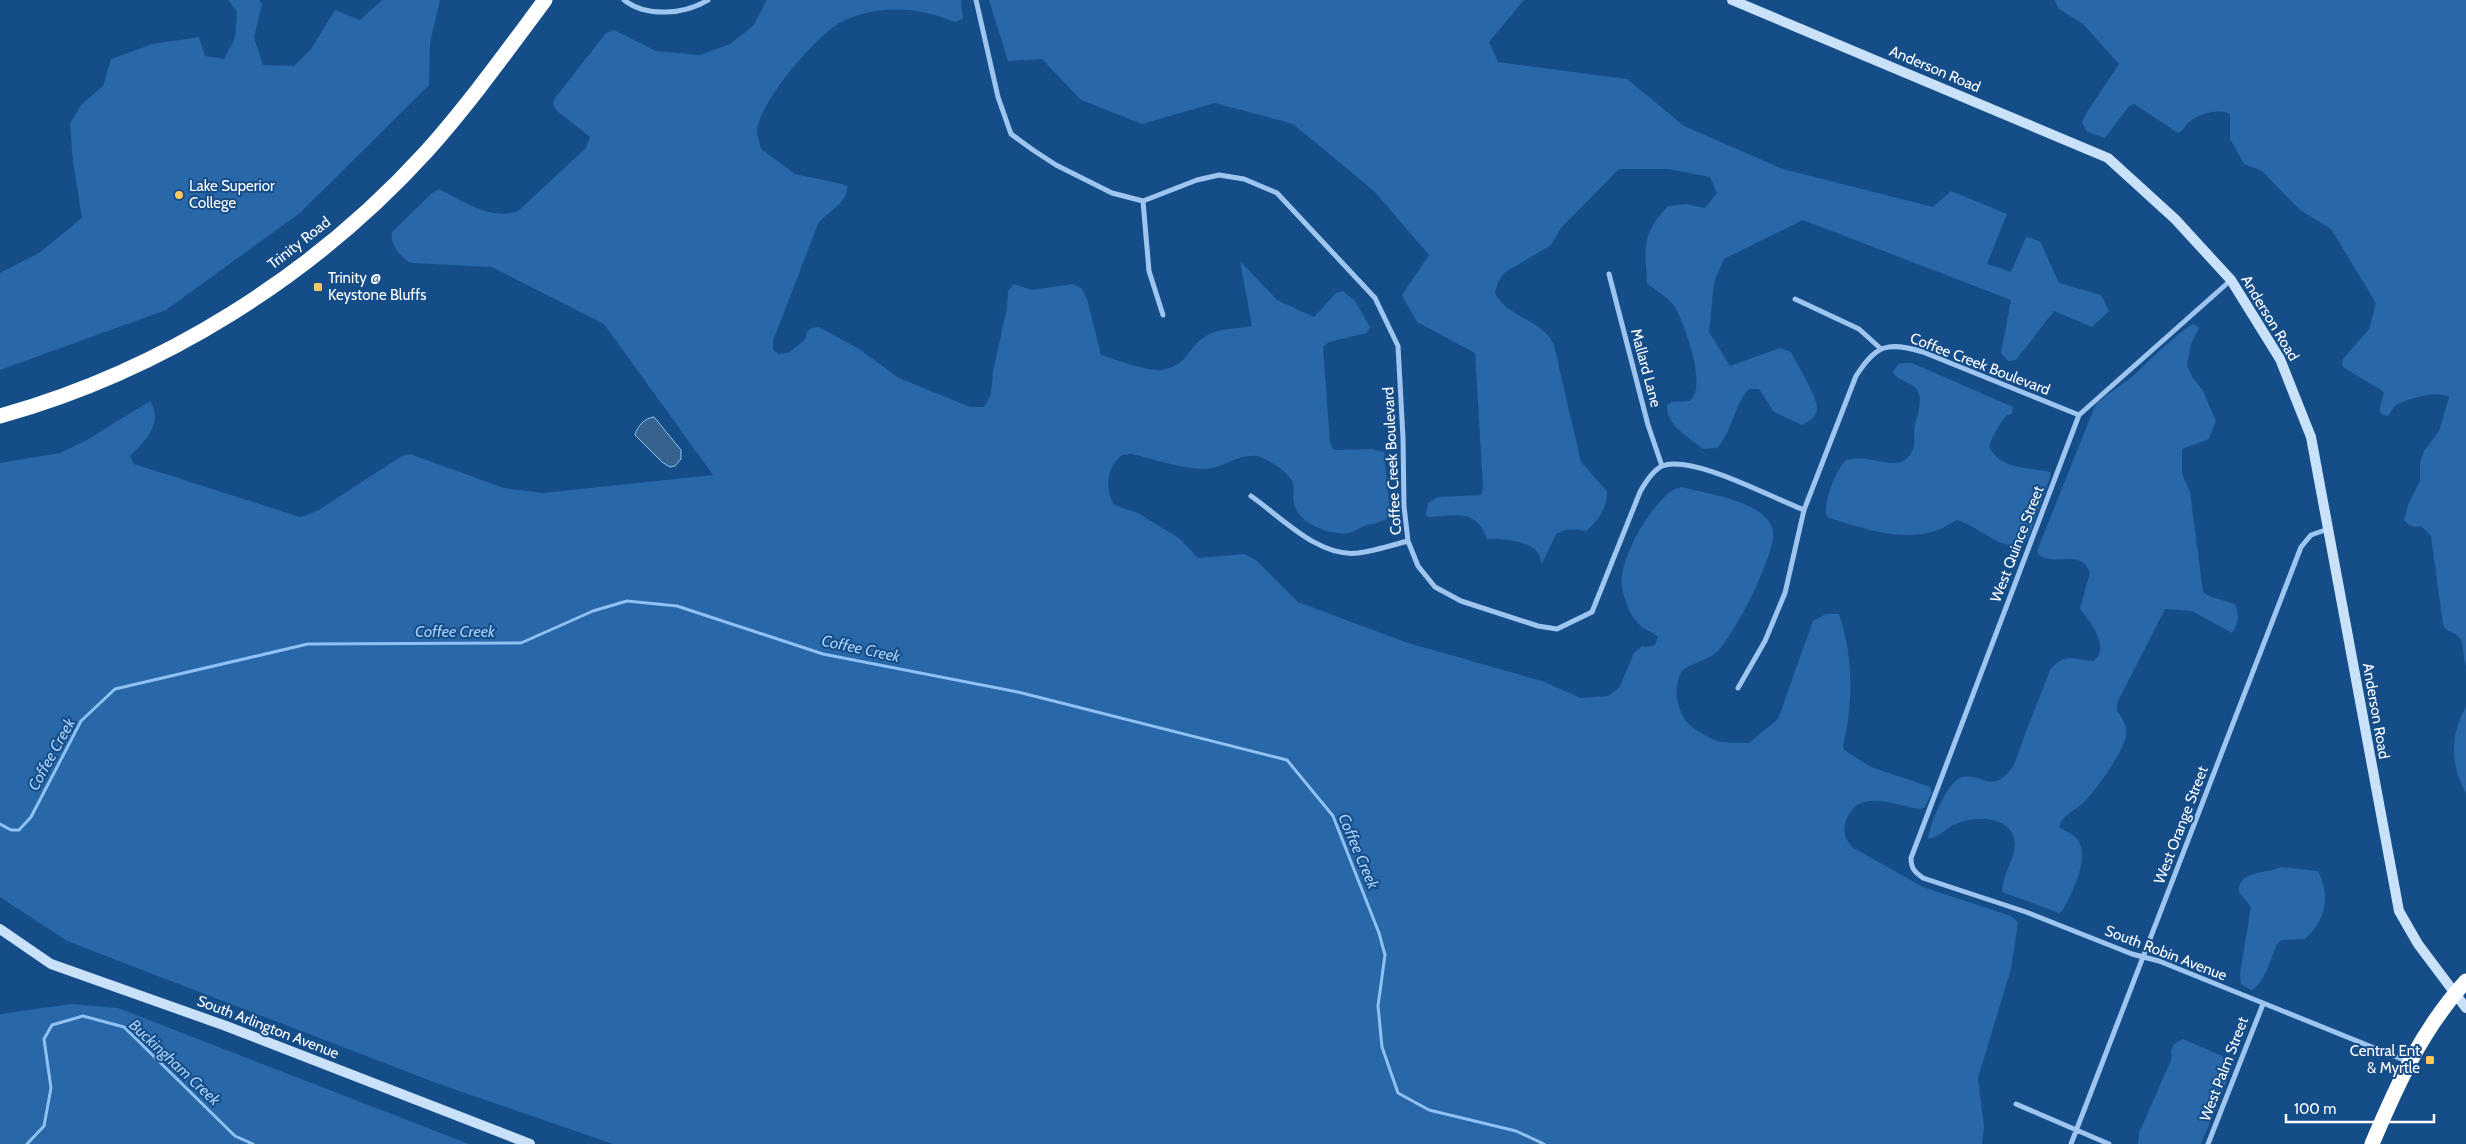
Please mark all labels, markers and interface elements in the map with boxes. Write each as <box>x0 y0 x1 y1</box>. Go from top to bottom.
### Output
street label: Anderson Road <box>1887 42 1983 96</box>
place label: Lake Superior College <box>189 177 275 212</box>
marker: Lake Superior College <box>173 189 185 201</box>
street label: Trinity Road <box>264 213 334 273</box>
place label: Trinity @ Keystone Bluffs <box>328 269 426 304</box>
street label: Anderson Road <box>2237 272 2303 364</box>
marker: Trinity @ Keystone Bluffs <box>312 281 324 293</box>
street label: Mallard Lane <box>1627 327 1665 410</box>
street label: Coffee Creek Boulevard <box>1908 329 2052 399</box>
street label: Coffee Creek Boulevard <box>1379 386 1405 536</box>
street label: West Quince Street <box>1987 483 2047 605</box>
water label: Coffee Creek <box>415 622 496 641</box>
water label: Coffee Creek <box>820 631 903 666</box>
street label: Anderson Road <box>2359 662 2393 760</box>
water label: Coffee Creek <box>24 714 80 794</box>
street label: West Orange Street <box>2150 764 2212 886</box>
water label: Coffee Creek <box>1334 811 1383 893</box>
street label: South Robin Avenue <box>2102 921 2230 985</box>
street label: South Arlington Avenue <box>194 992 342 1062</box>
street label: West Palm Street <box>2196 1014 2252 1124</box>
water label: Buckingham Creek <box>125 1015 225 1110</box>
place label: Central Ent & Myrtle <box>2350 1042 2420 1077</box>
marker: Central Ent & Myrtle <box>2424 1054 2436 1066</box>
scale bar <box>2286 1092 2434 1124</box>
text: 100 m <box>2294 1100 2336 1118</box>

